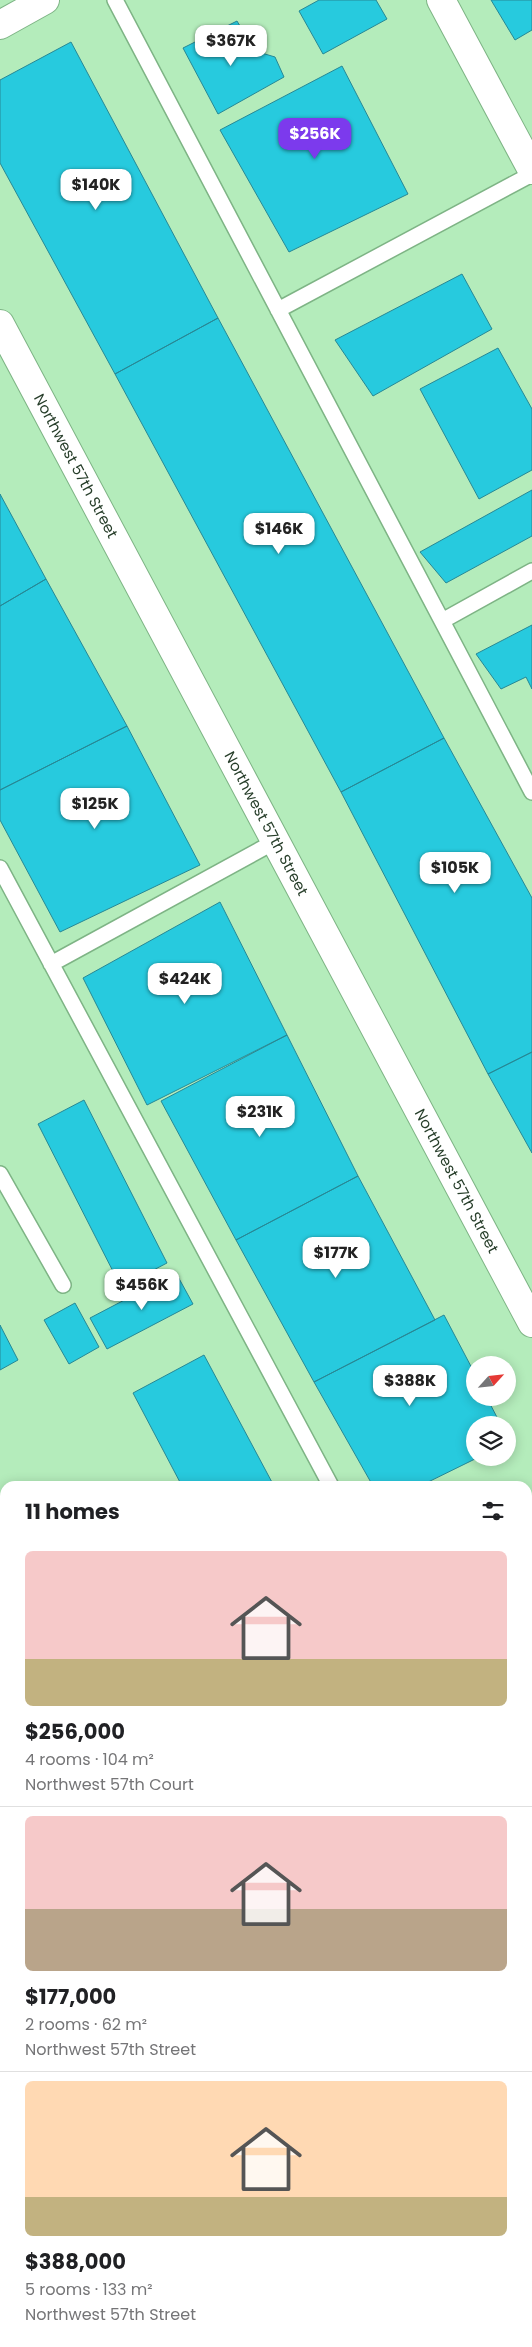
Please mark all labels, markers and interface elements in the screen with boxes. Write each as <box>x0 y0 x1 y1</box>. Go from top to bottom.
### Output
pin: $367K <box>196 24 266 67</box>
text: $367K <box>206 29 256 52</box>
pin: $256K <box>280 118 350 160</box>
text: $256K <box>289 122 341 145</box>
pin: $140K <box>61 168 131 211</box>
text: $140K <box>72 173 120 196</box>
street label: Northwest 57th Street <box>29 390 123 542</box>
pin: $146K <box>244 512 314 555</box>
text: $146K <box>255 517 303 540</box>
street label: Northwest 57th Street <box>219 748 313 899</box>
pin: $125K <box>60 788 130 830</box>
text: $125K <box>71 792 119 815</box>
pin: $105K <box>420 852 490 894</box>
text: $105K <box>431 856 479 879</box>
pin: $424K <box>150 962 220 1005</box>
text: $424K <box>159 967 211 990</box>
pin: $231K <box>225 1096 295 1138</box>
text: $231K <box>237 1100 283 1123</box>
street label: Northwest 57th Street <box>410 1105 504 1257</box>
pin: $177K <box>301 1236 371 1279</box>
text: $177K <box>314 1241 358 1264</box>
pin: $456K <box>107 1268 177 1311</box>
text: $456K <box>115 1273 169 1296</box>
north arrow <box>466 1356 516 1406</box>
map controls <box>466 1356 516 1466</box>
pin: $388K <box>375 1364 445 1407</box>
text: $388K <box>384 1369 436 1392</box>
button: layers <box>466 1416 516 1466</box>
text: 11 homes <box>25 1497 120 1526</box>
icon: filters <box>479 1497 507 1525</box>
icon: home <box>221 1583 311 1673</box>
text: $256,000 <box>25 1717 125 1746</box>
text: 4 rooms · 104 m² <box>25 1748 154 1771</box>
text: Northwest 57th Court <box>25 1773 194 1796</box>
icon: home <box>221 1849 311 1939</box>
text: $177,000 <box>25 1982 116 2011</box>
text: 2 rooms · 62 m² <box>25 2013 147 2036</box>
text: Northwest 57th Street <box>25 2038 196 2061</box>
icon: home <box>221 2114 311 2204</box>
text: $388,000 <box>25 2247 126 2276</box>
text: 5 rooms · 133 m² <box>25 2278 153 2301</box>
text: Northwest 57th Street <box>25 2303 196 2326</box>

